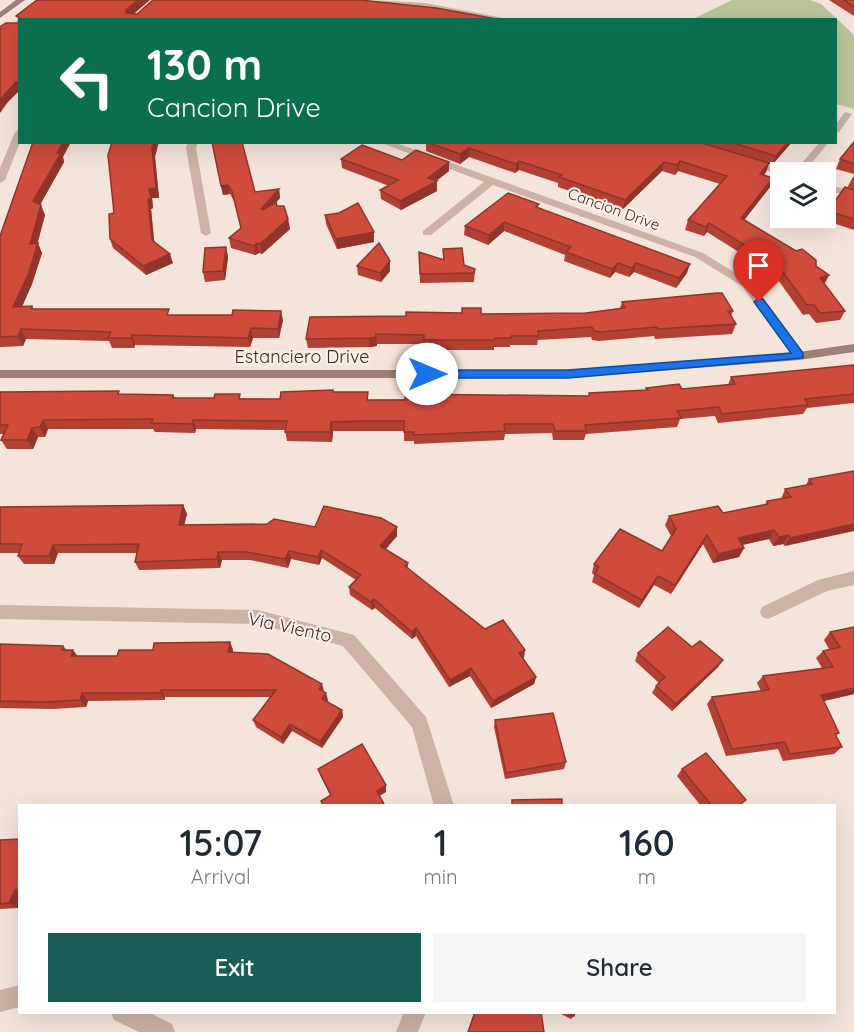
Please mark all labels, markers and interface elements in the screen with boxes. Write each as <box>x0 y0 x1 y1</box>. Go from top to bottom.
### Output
text: 130 m <box>147 38 262 91</box>
icon: left <box>48 42 126 120</box>
text: Cancion Drive <box>147 90 321 124</box>
map controls <box>770 162 836 228</box>
button: layers <box>770 162 836 228</box>
street label: Cancion Drive <box>565 184 663 234</box>
pin <box>733 240 784 302</box>
icon: arrive <box>742 249 775 282</box>
position arrow <box>395 342 459 406</box>
street label: Estanciero Drive <box>234 345 370 368</box>
street label: Via Viento <box>246 607 334 647</box>
text: 15:07 <box>179 820 262 865</box>
text: 1 <box>434 820 447 865</box>
text: 160 <box>619 820 675 865</box>
text: Arrival <box>191 864 251 889</box>
text: min <box>424 864 458 889</box>
text: m <box>638 864 656 889</box>
button: Exit <box>48 933 421 1002</box>
button: Share <box>433 933 806 1002</box>

